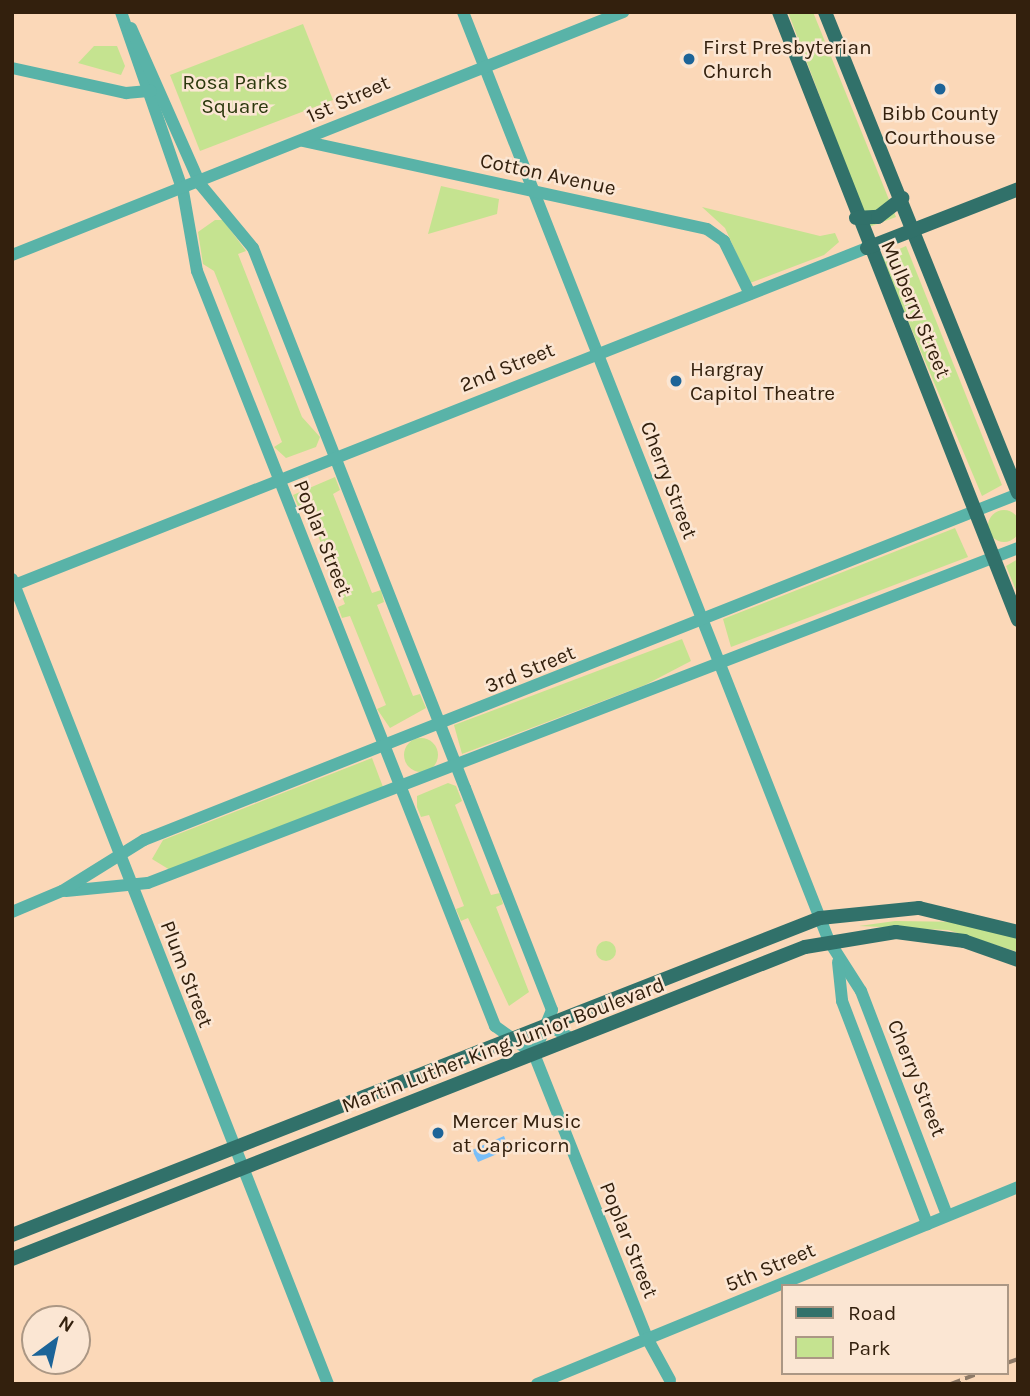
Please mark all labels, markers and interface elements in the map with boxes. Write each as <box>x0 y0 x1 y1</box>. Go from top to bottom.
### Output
place label: First Presbyterian Church <box>703 34 872 84</box>
marker: First Presbyterian Church <box>681 51 697 67</box>
park label: Rosa Parks Square <box>182 69 288 119</box>
street label: 1st Street <box>302 69 394 129</box>
marker: Bibb County Courthouse <box>932 81 948 97</box>
place label: Bibb County Courthouse <box>882 100 998 150</box>
street label: Cotton Avenue <box>478 147 618 201</box>
street label: Mulberry Street <box>876 236 956 382</box>
street label: 2nd Street <box>456 337 558 397</box>
place label: Hargray Capitol Theatre <box>690 356 835 406</box>
marker: Hargray Capitol Theatre <box>668 373 684 389</box>
street label: Cherry Street <box>635 418 703 542</box>
street label: Poplar Street <box>288 476 358 600</box>
street label: 3rd Street <box>481 640 579 698</box>
street label: Plum Street <box>155 917 219 1031</box>
street label: Martin Luther King Junior Boulevard <box>338 972 668 1118</box>
street label: Cherry Street <box>882 1016 952 1140</box>
place label: Mercer Music at Capricorn <box>452 1108 581 1158</box>
marker: Mercer Music at Capricorn <box>430 1125 446 1141</box>
street label: Poplar Street <box>594 1178 664 1302</box>
street label: 5th Street <box>721 1237 819 1297</box>
legend <box>782 1284 1009 1375</box>
text: Road <box>848 1301 896 1325</box>
north arrow <box>21 1305 91 1375</box>
text: N <box>55 1311 78 1337</box>
text: Park <box>848 1336 891 1360</box>

